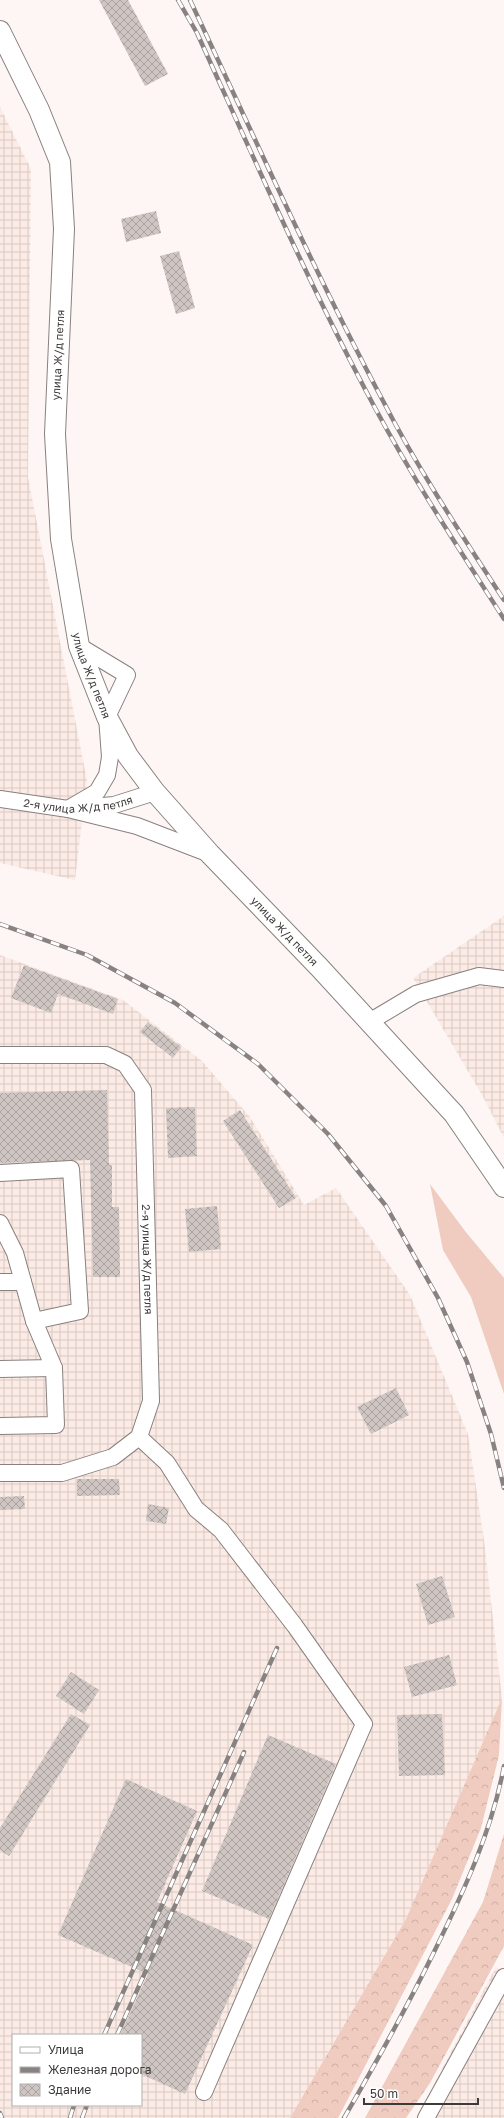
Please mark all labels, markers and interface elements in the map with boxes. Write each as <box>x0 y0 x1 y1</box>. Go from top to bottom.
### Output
street label: улица Ж/д петля <box>49 309 66 401</box>
street label: улица Ж/д петля <box>71 631 114 720</box>
street label: 2-я улица Ж/д петля <box>23 792 134 815</box>
street label: улица Ж/д петля <box>249 894 321 968</box>
street label: 2-я улица Ж/д петля <box>140 1204 156 1315</box>
legend <box>12 2034 142 2106</box>
text: Улица <box>48 2042 84 2057</box>
text: Железная дорога <box>48 2062 151 2077</box>
scale bar <box>364 2080 478 2106</box>
text: Здание <box>48 2082 91 2097</box>
text: 50 m <box>370 2086 398 2101</box>

